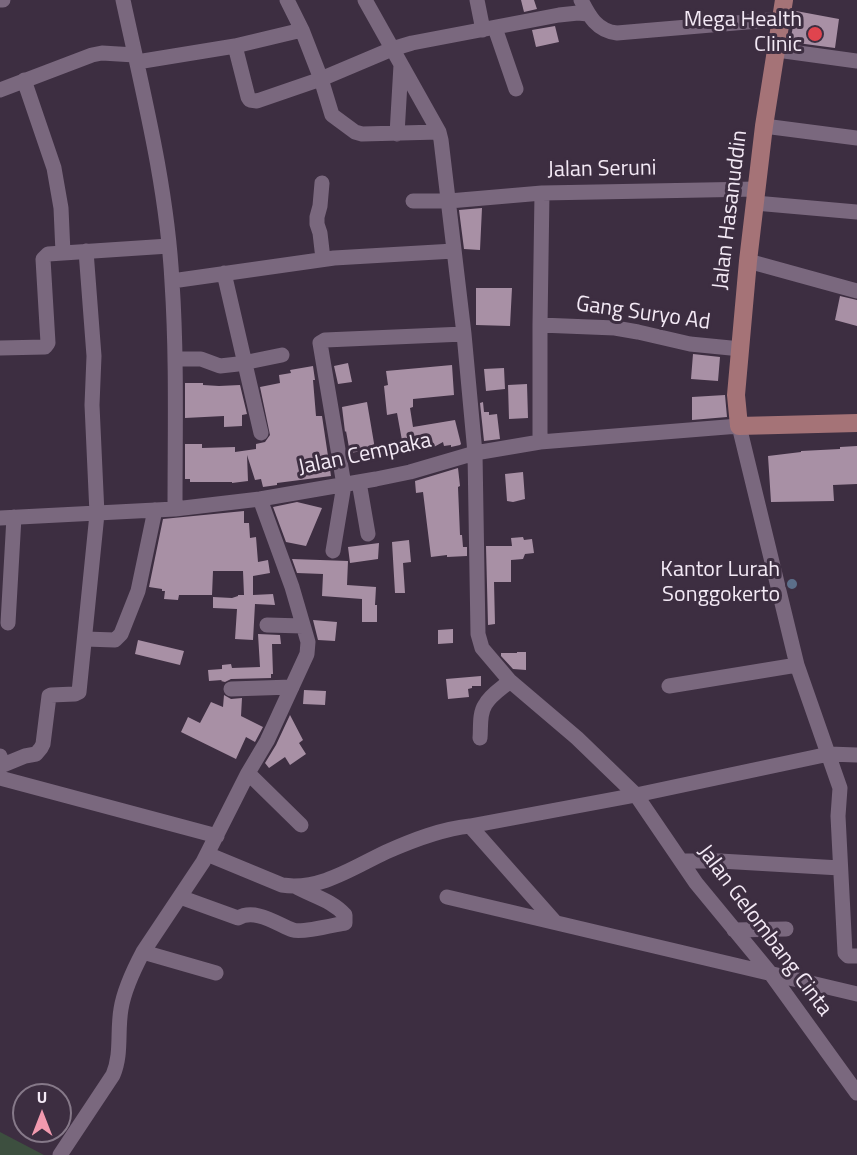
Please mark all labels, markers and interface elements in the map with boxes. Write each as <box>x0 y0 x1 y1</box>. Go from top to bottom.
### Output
place label: Mega Health Clinic <box>684 8 802 60</box>
marker: Mega Health Clinic <box>806 25 824 43</box>
street label: Jalan Hasanuddin <box>708 129 754 291</box>
street label: Jalan Seruni <box>547 156 657 184</box>
street label: Gang Suryo Ad <box>574 292 712 336</box>
street label: Jalan Cempaka <box>296 428 434 482</box>
place label: Kantor Lurah Songgokerto <box>660 558 780 610</box>
marker: Kantor Lurah Songgokerto <box>785 577 799 591</box>
street label: Jalan Gelombang Cinta <box>691 840 837 1022</box>
north arrow <box>12 1083 72 1143</box>
text: U <box>37 1085 47 1109</box>

